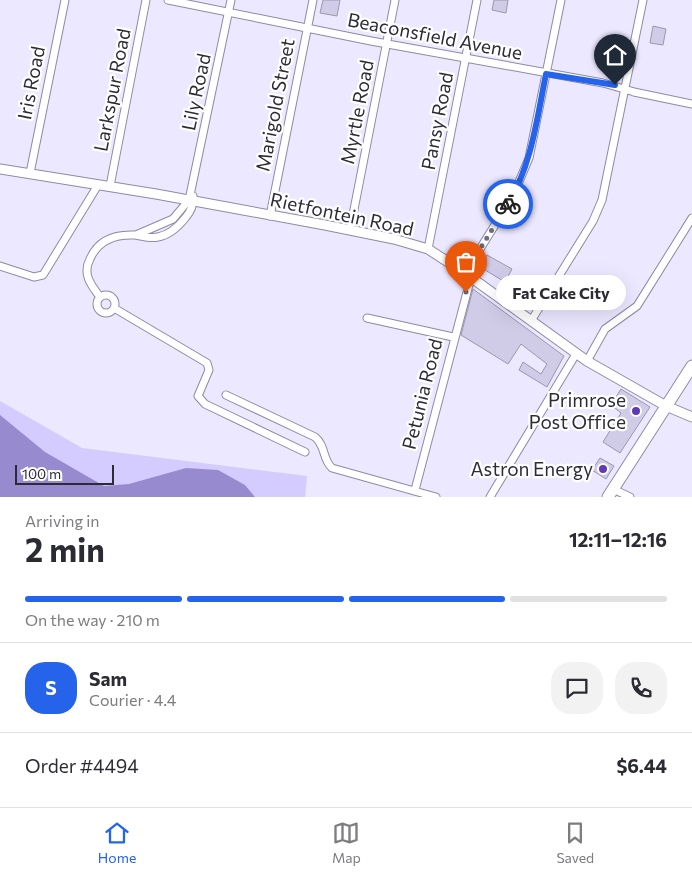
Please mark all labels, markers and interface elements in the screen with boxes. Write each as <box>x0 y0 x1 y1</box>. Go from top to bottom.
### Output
street label: Beaconsfield Avenue <box>346 7 524 64</box>
street label: Larkspur Road <box>88 26 135 153</box>
pin <box>594 34 636 85</box>
street label: Marigold Street <box>250 36 299 173</box>
icon: home <box>601 41 629 69</box>
street label: Iris Road <box>12 44 49 122</box>
street label: Lily Road <box>176 51 215 133</box>
street label: Myrtle Road <box>335 58 378 166</box>
street label: Pansy Road <box>416 70 457 172</box>
courier <box>483 179 533 229</box>
street label: Rietfontein Road <box>268 187 416 240</box>
icon: bike <box>494 190 522 218</box>
pin <box>445 241 487 292</box>
icon: bag <box>452 248 480 276</box>
callout: Fat Cake City <box>496 274 626 310</box>
text: Fat Cake City <box>512 283 610 302</box>
street label: Petunia Road <box>397 336 446 452</box>
place label: Primrose Post Office <box>529 388 626 433</box>
marker: Primrose Post Office <box>630 405 642 417</box>
place label: Astron Energy <box>470 457 593 480</box>
scale bar <box>15 462 114 485</box>
marker: Astron Energy <box>597 463 609 475</box>
text: 100 m <box>22 465 61 482</box>
text: Arriving in <box>25 511 99 530</box>
text: 12:11–12:16 <box>569 528 667 551</box>
text: 2 min <box>25 529 105 569</box>
text: On the way · 210 m <box>25 610 160 629</box>
button: chat <box>551 662 603 714</box>
button: phone <box>615 662 667 714</box>
text: Sam <box>89 667 127 690</box>
text: S <box>45 676 57 699</box>
text: Courier · 4.4 <box>89 690 176 709</box>
text: Order #4494 <box>25 754 139 777</box>
text: $6.44 <box>616 754 667 777</box>
tab: Home <box>98 819 136 866</box>
tab: Map <box>332 819 361 866</box>
tab: Saved <box>556 819 594 866</box>

